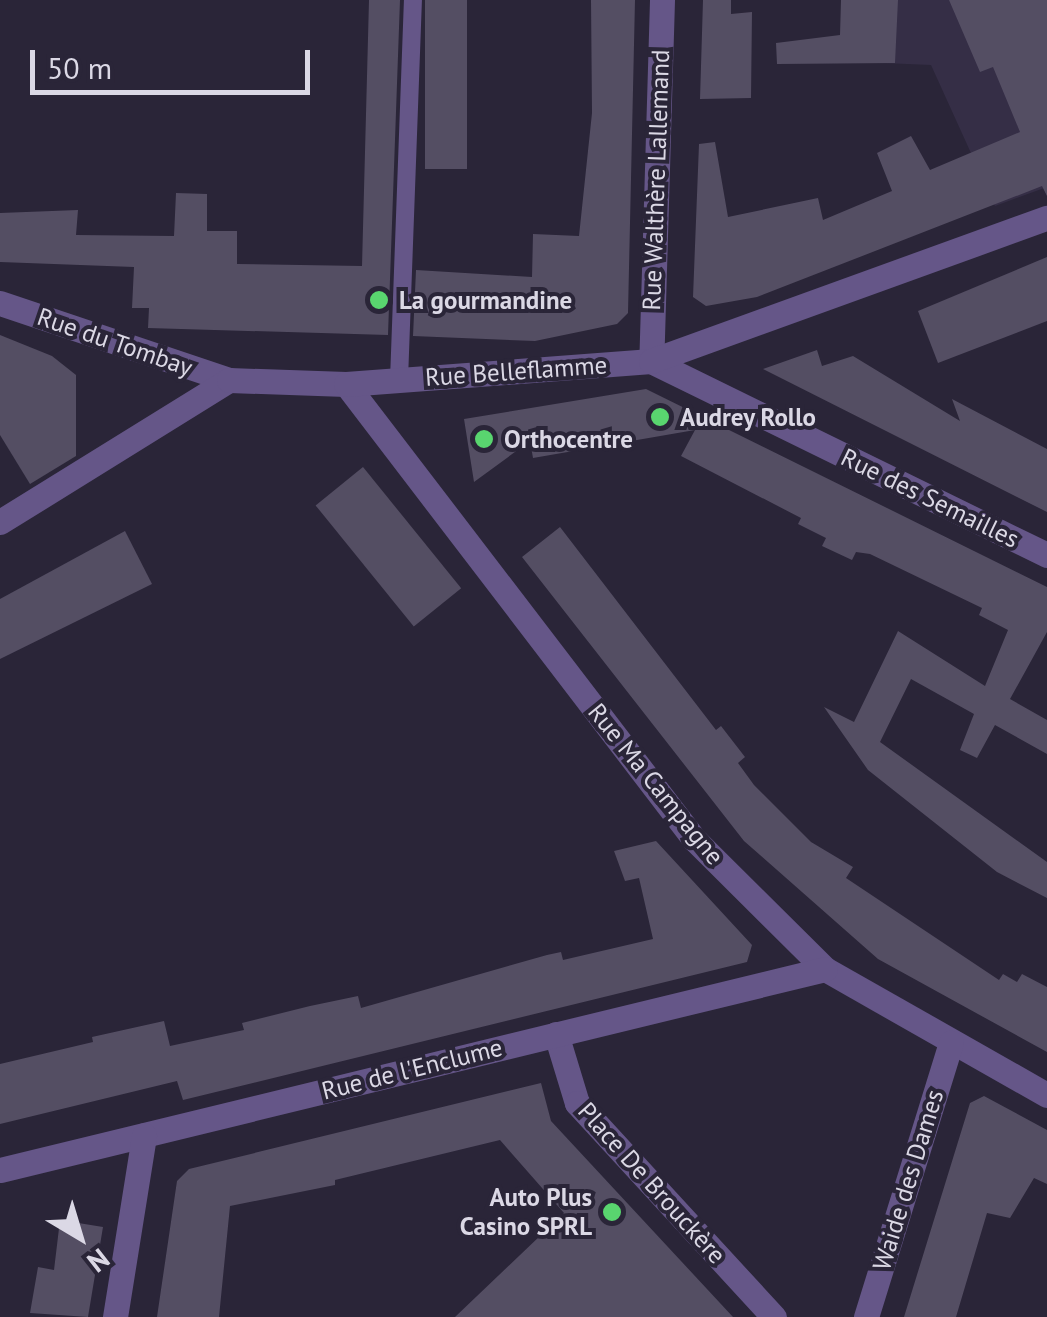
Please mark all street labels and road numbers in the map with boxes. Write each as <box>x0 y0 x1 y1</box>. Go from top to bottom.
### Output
street label: Rue Walthère Lallemand <box>636 49 676 311</box>
street label: Rue du Tombay <box>33 301 197 383</box>
street label: Rue Belleflamme <box>424 350 608 392</box>
street label: Rue des Semailles <box>836 442 1024 554</box>
street label: Rue Ma Campagne <box>582 697 730 871</box>
street label: Rue de l'Enclume <box>319 1032 505 1106</box>
street label: Waide des Dames <box>866 1086 950 1274</box>
street label: Place De Brouckère <box>572 1096 732 1270</box>

